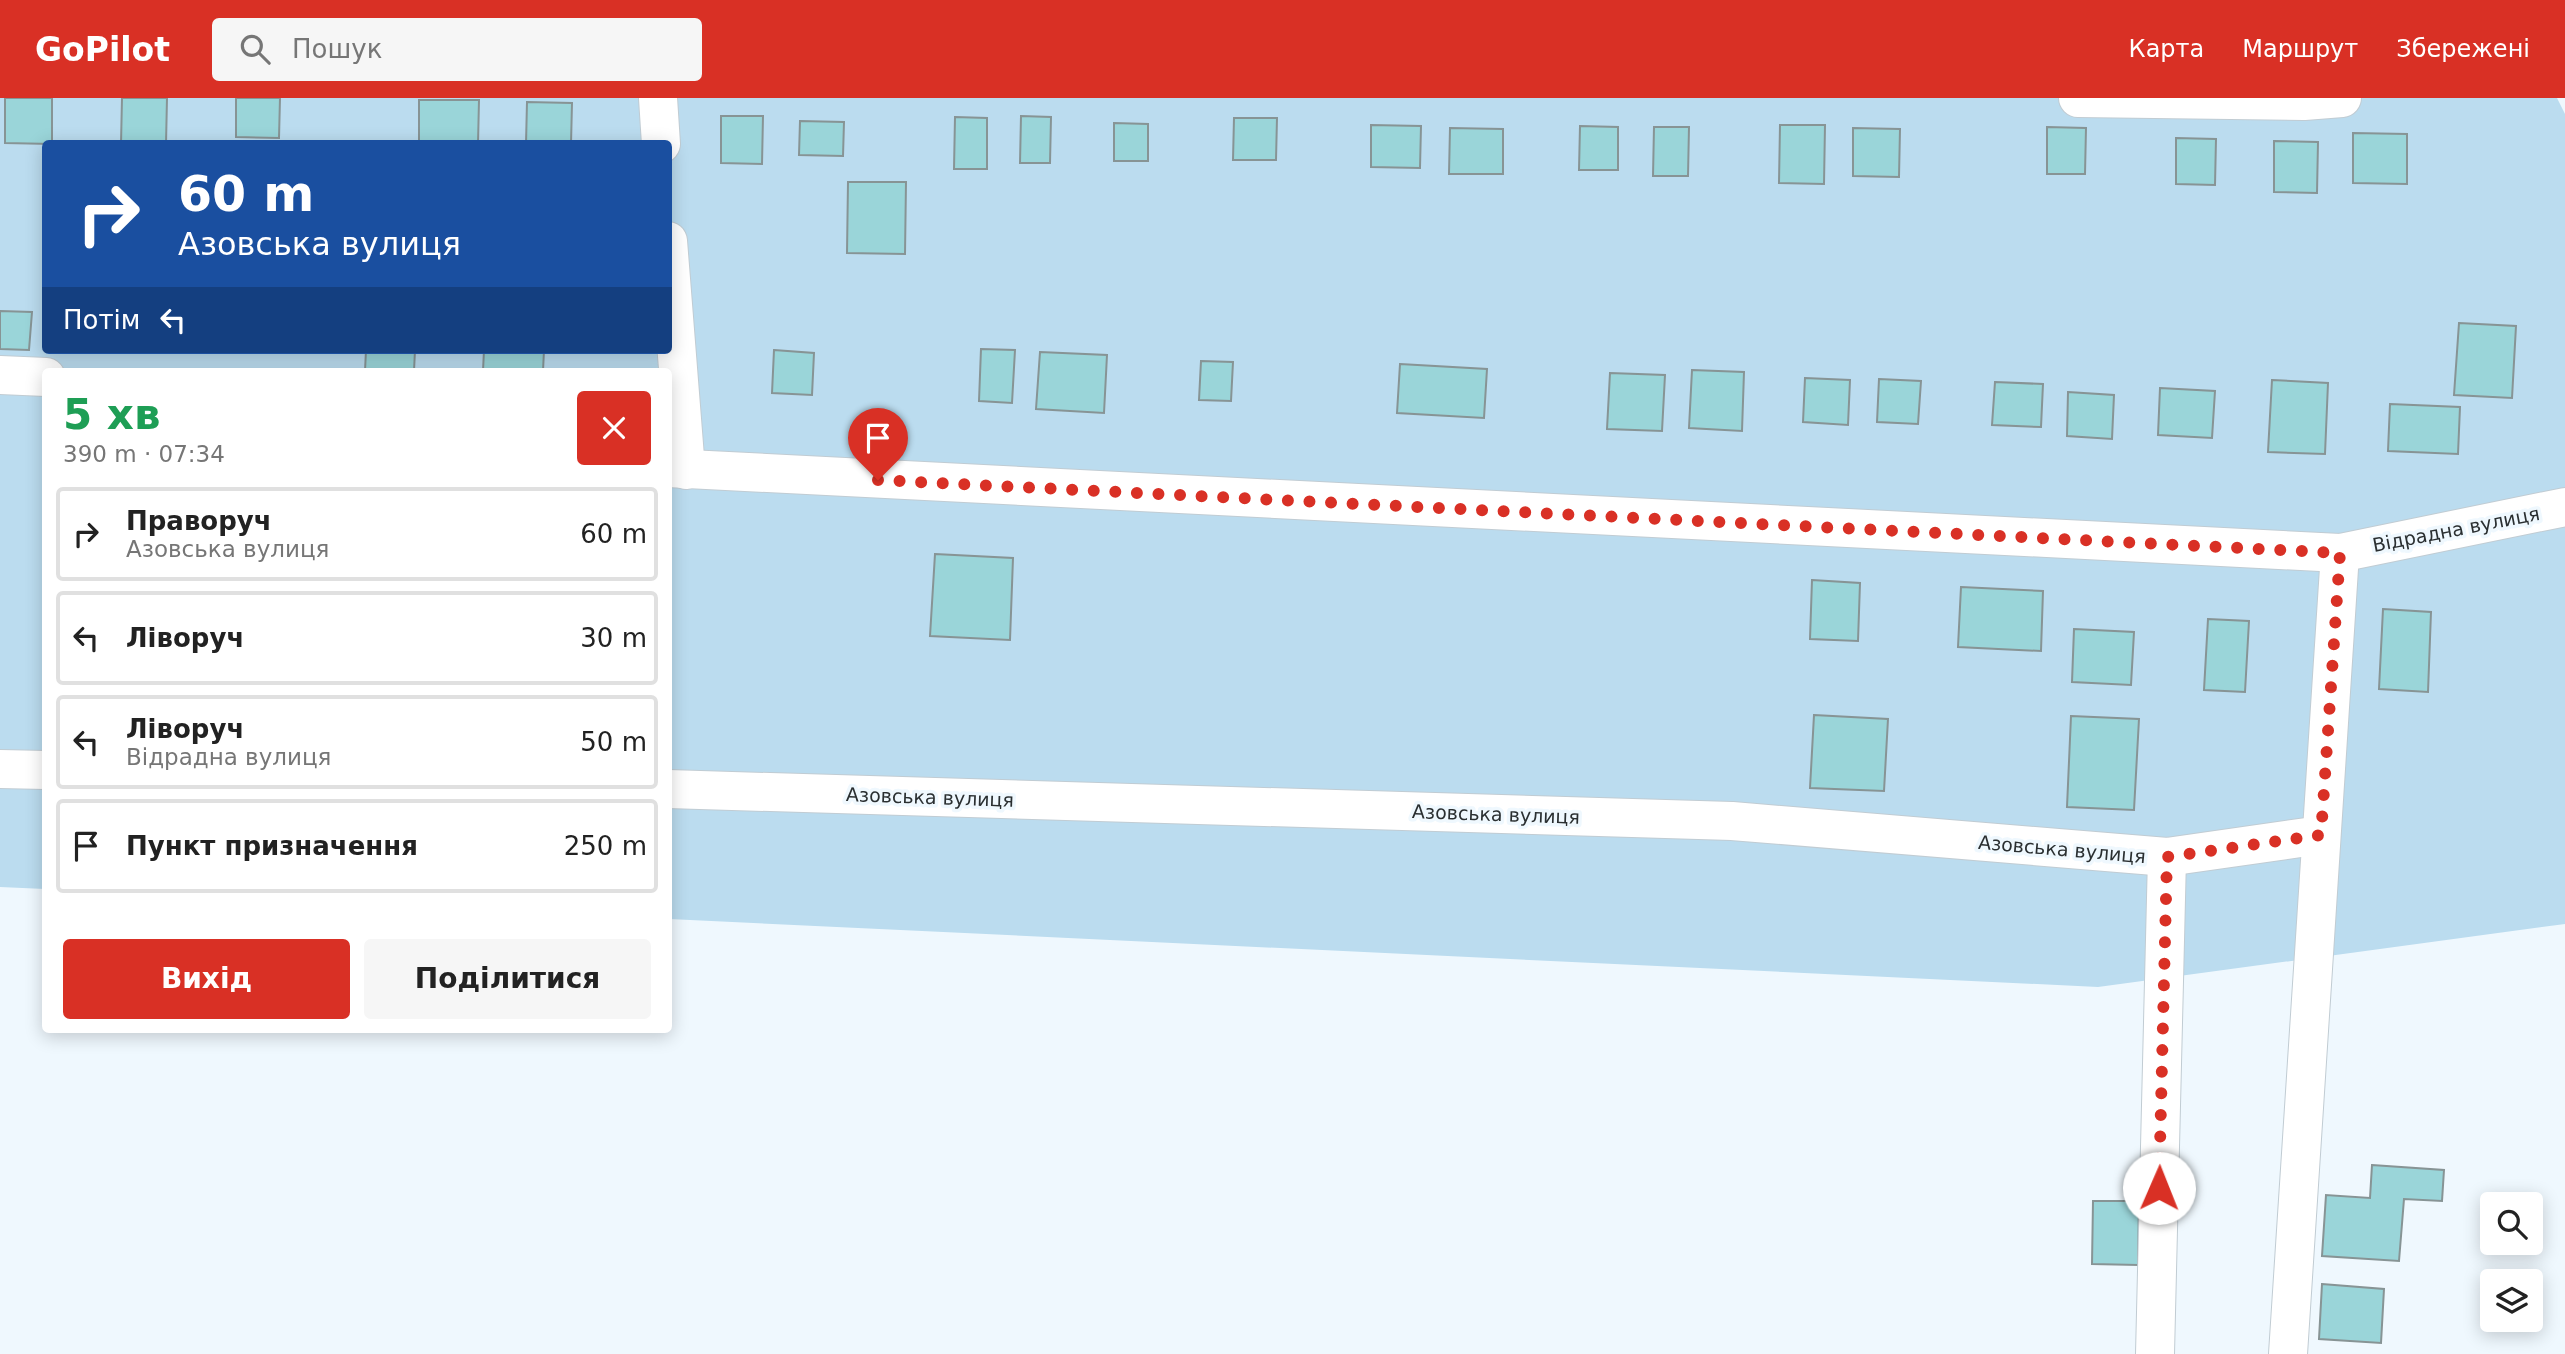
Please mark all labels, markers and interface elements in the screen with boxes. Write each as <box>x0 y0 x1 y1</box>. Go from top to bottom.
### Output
search box <box>212 18 702 81</box>
text: GoPilot <box>35 30 170 69</box>
icon: search <box>236 30 274 68</box>
text: Пошук <box>292 34 382 64</box>
text: Карта <box>2129 35 2204 63</box>
text: Маршрут <box>2242 35 2358 63</box>
text: Збережені <box>2396 35 2530 63</box>
text: 60 m <box>178 166 314 223</box>
icon: right <box>63 168 154 259</box>
text: Азовська вулиця <box>178 225 461 263</box>
icon: left <box>154 301 192 339</box>
text: Потім <box>63 305 140 335</box>
text: 5 хв <box>63 390 161 439</box>
button: close <box>577 391 651 465</box>
pin <box>848 408 908 480</box>
icon: arrive <box>859 419 897 457</box>
text: 390 m · 07:34 <box>63 441 225 467</box>
street label: Відрадна вулиця <box>2371 502 2541 556</box>
text: Праворуч <box>126 506 272 536</box>
icon: right <box>67 515 105 553</box>
text: 60 m <box>580 519 647 549</box>
text: Азовська вулиця <box>126 536 329 562</box>
icon: left <box>67 619 105 657</box>
text: Ліворуч <box>126 623 244 653</box>
text: 30 m <box>580 623 647 653</box>
text: Ліворуч <box>126 714 244 744</box>
icon: left <box>67 723 105 761</box>
text: 50 m <box>580 727 647 757</box>
text: Відрадна вулиця <box>126 744 331 770</box>
street label: Азовська вулиця <box>846 783 1014 811</box>
street label: Азовська вулиця <box>1412 800 1580 828</box>
icon: arrive <box>67 827 105 865</box>
text: Пункт призначення <box>126 831 418 861</box>
text: 250 m <box>564 831 647 861</box>
street label: Азовська вулиця <box>1977 831 2147 867</box>
button: Вихід <box>63 939 350 1019</box>
button: Поділитися <box>364 939 651 1019</box>
position arrow <box>2122 1151 2196 1225</box>
map controls <box>2480 1192 2543 1332</box>
button: search <box>2480 1192 2543 1255</box>
button: layers <box>2480 1269 2543 1332</box>

